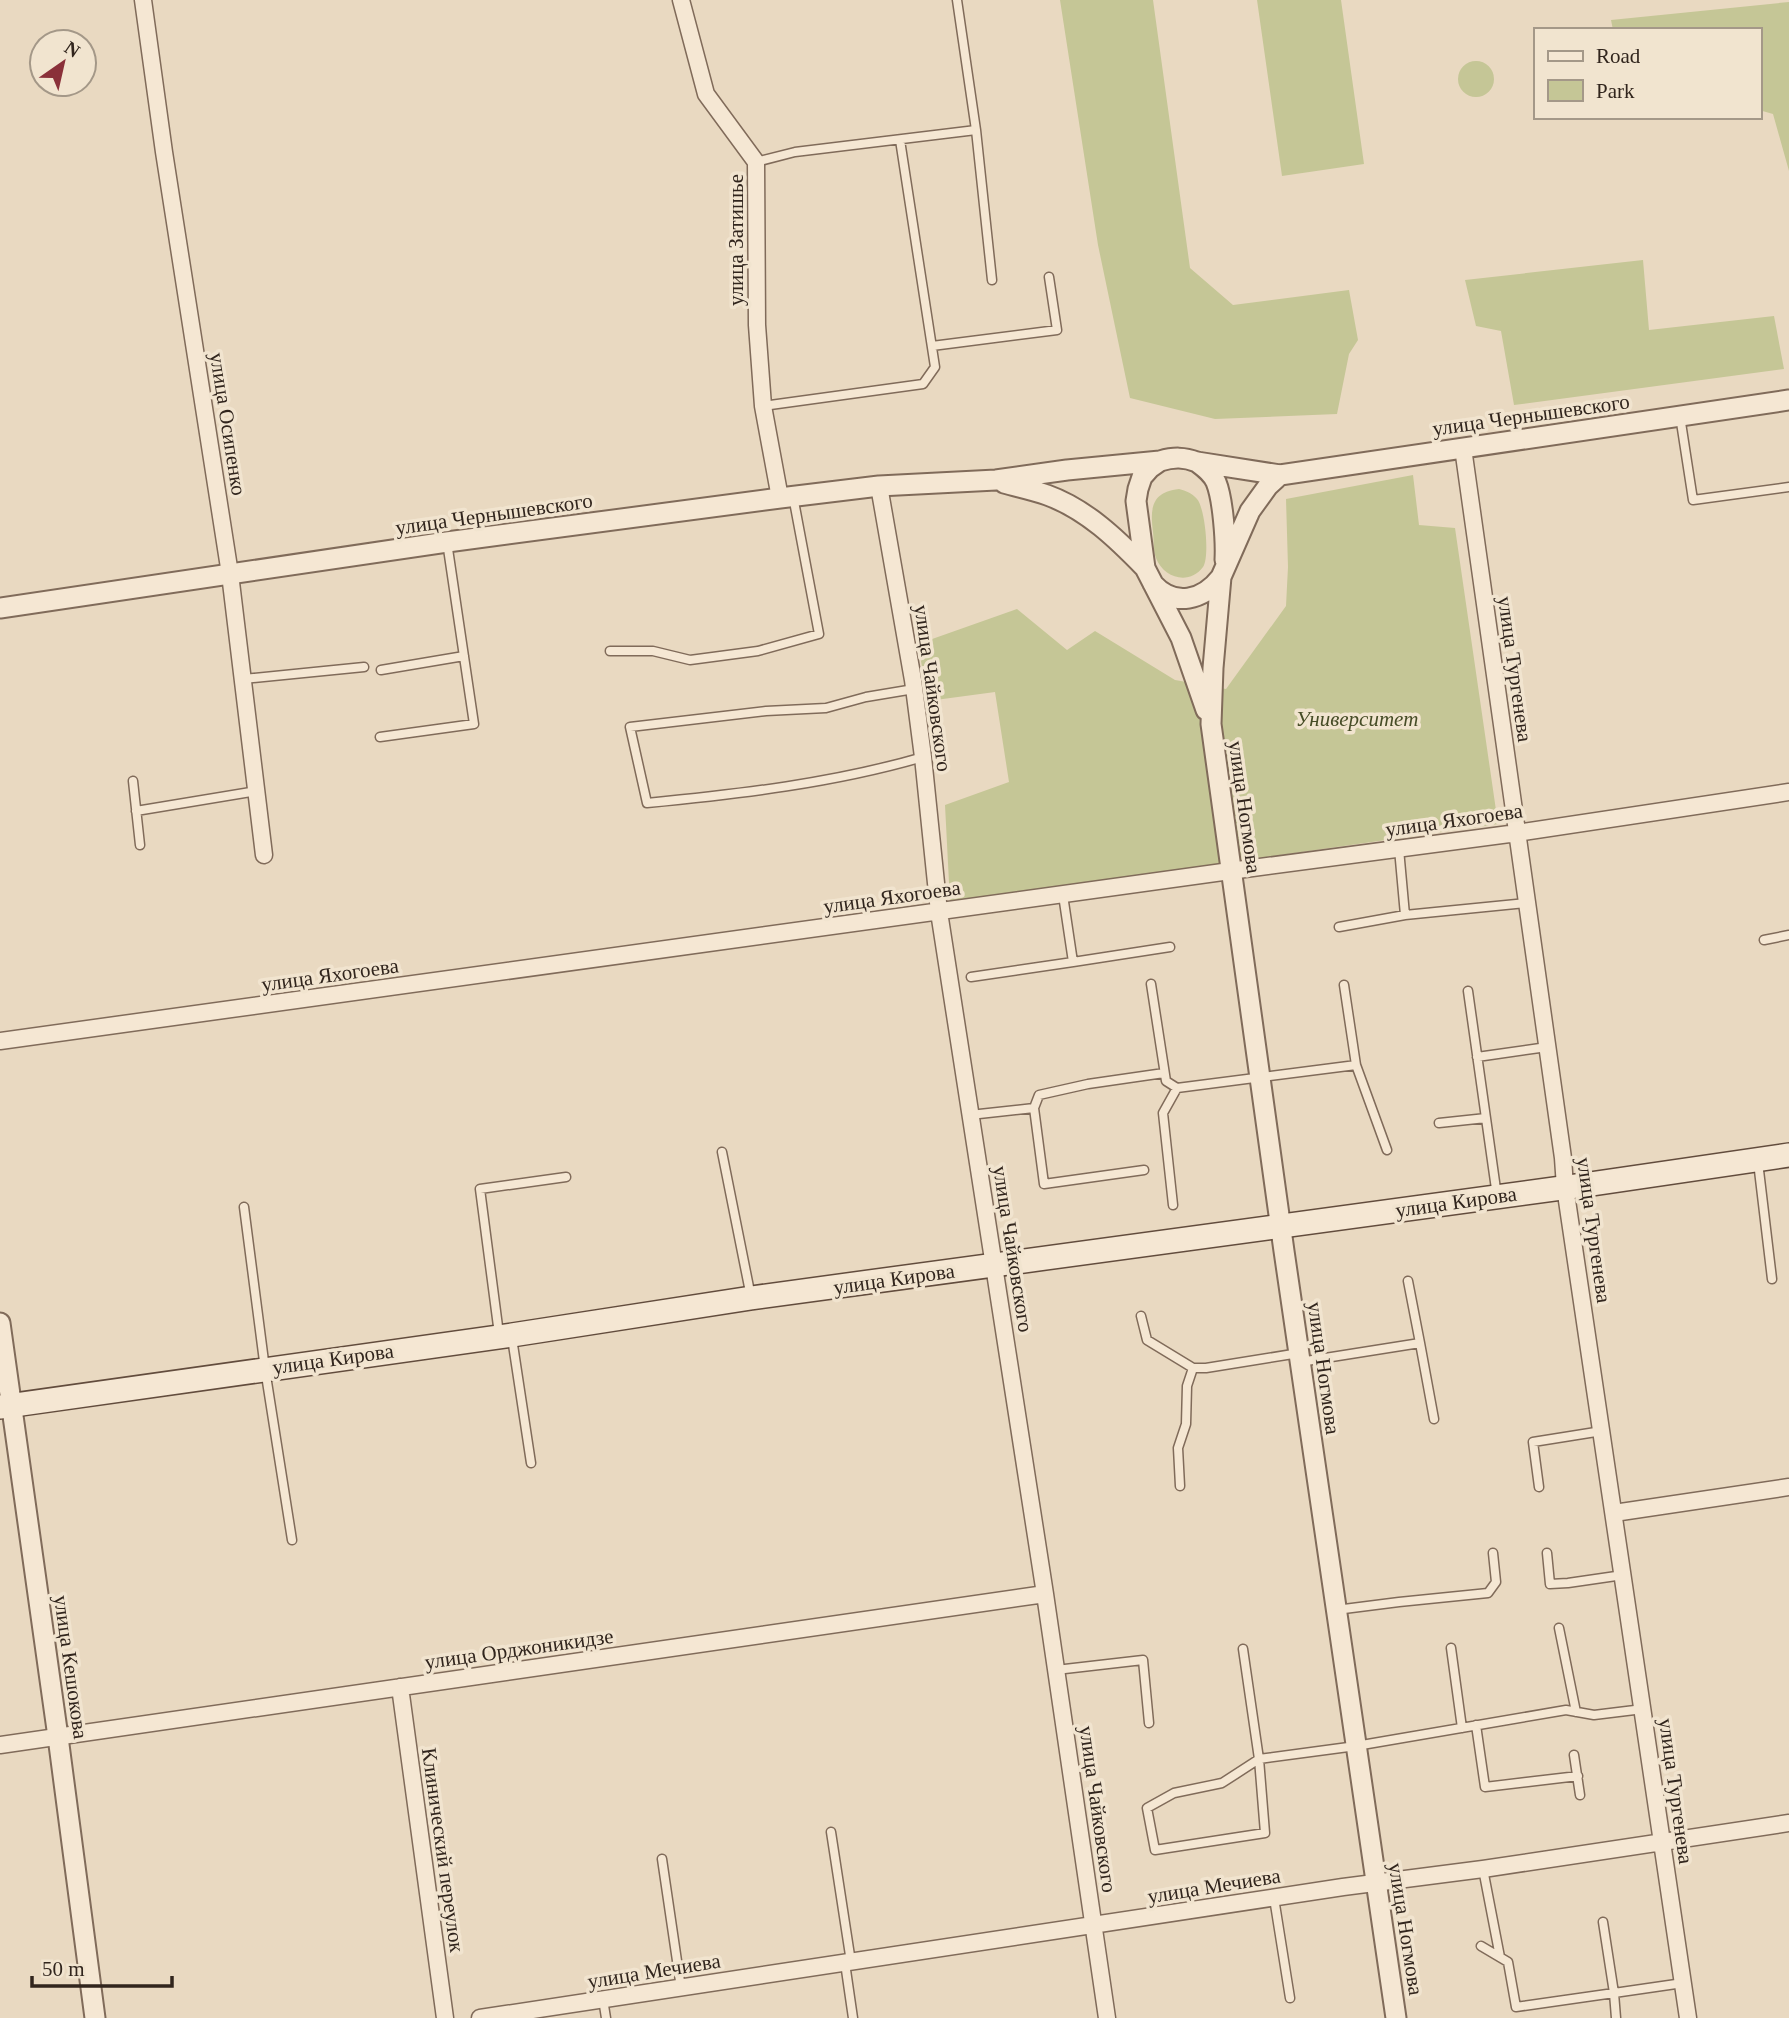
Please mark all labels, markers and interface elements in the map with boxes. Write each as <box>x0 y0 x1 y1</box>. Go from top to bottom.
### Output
north arrow <box>28 28 98 98</box>
legend <box>1534 28 1761 119</box>
text: N <box>61 37 84 62</box>
text: Road <box>1596 44 1641 68</box>
text: Park <box>1596 79 1635 103</box>
street label: улица Затишье <box>724 174 748 306</box>
street label: улица Осипенко <box>205 351 251 497</box>
street label: улица Чернышевского <box>1431 389 1631 441</box>
street label: улица Чернышевского <box>394 488 594 540</box>
street label: улица Тургенева <box>1493 595 1537 744</box>
street label: улица Чайковского <box>909 603 957 773</box>
park label: Университет <box>1296 707 1418 731</box>
street label: улица Ногмова <box>1224 739 1266 876</box>
street label: улица Яхогоева <box>1384 798 1525 842</box>
street label: улица Яхогоева <box>822 875 963 919</box>
street label: улица Яхогоева <box>260 953 401 997</box>
street label: улица Тургенева <box>1572 1156 1616 1305</box>
street label: улица Чайковского <box>988 1164 1038 1334</box>
street label: улица Кирова <box>1394 1182 1519 1222</box>
street label: улица Кирова <box>832 1259 957 1299</box>
street label: улица Ногмова <box>1303 1300 1345 1437</box>
street label: улица Кирова <box>271 1339 396 1379</box>
street label: улица Кешокова <box>49 1594 93 1741</box>
street label: улица Орджоникидзе <box>423 1624 615 1674</box>
street label: улица Тургенева <box>1654 1717 1698 1866</box>
street label: улица Чайковского <box>1074 1724 1122 1894</box>
street label: Клинический переулок <box>417 1746 469 1955</box>
street label: улица Ногмова <box>1384 1861 1428 1998</box>
street label: улица Мечиева <box>1146 1864 1283 1908</box>
scale bar <box>32 1944 172 1988</box>
street label: улица Мечиева <box>586 1949 723 1993</box>
text: 50 m <box>42 1957 85 1981</box>

